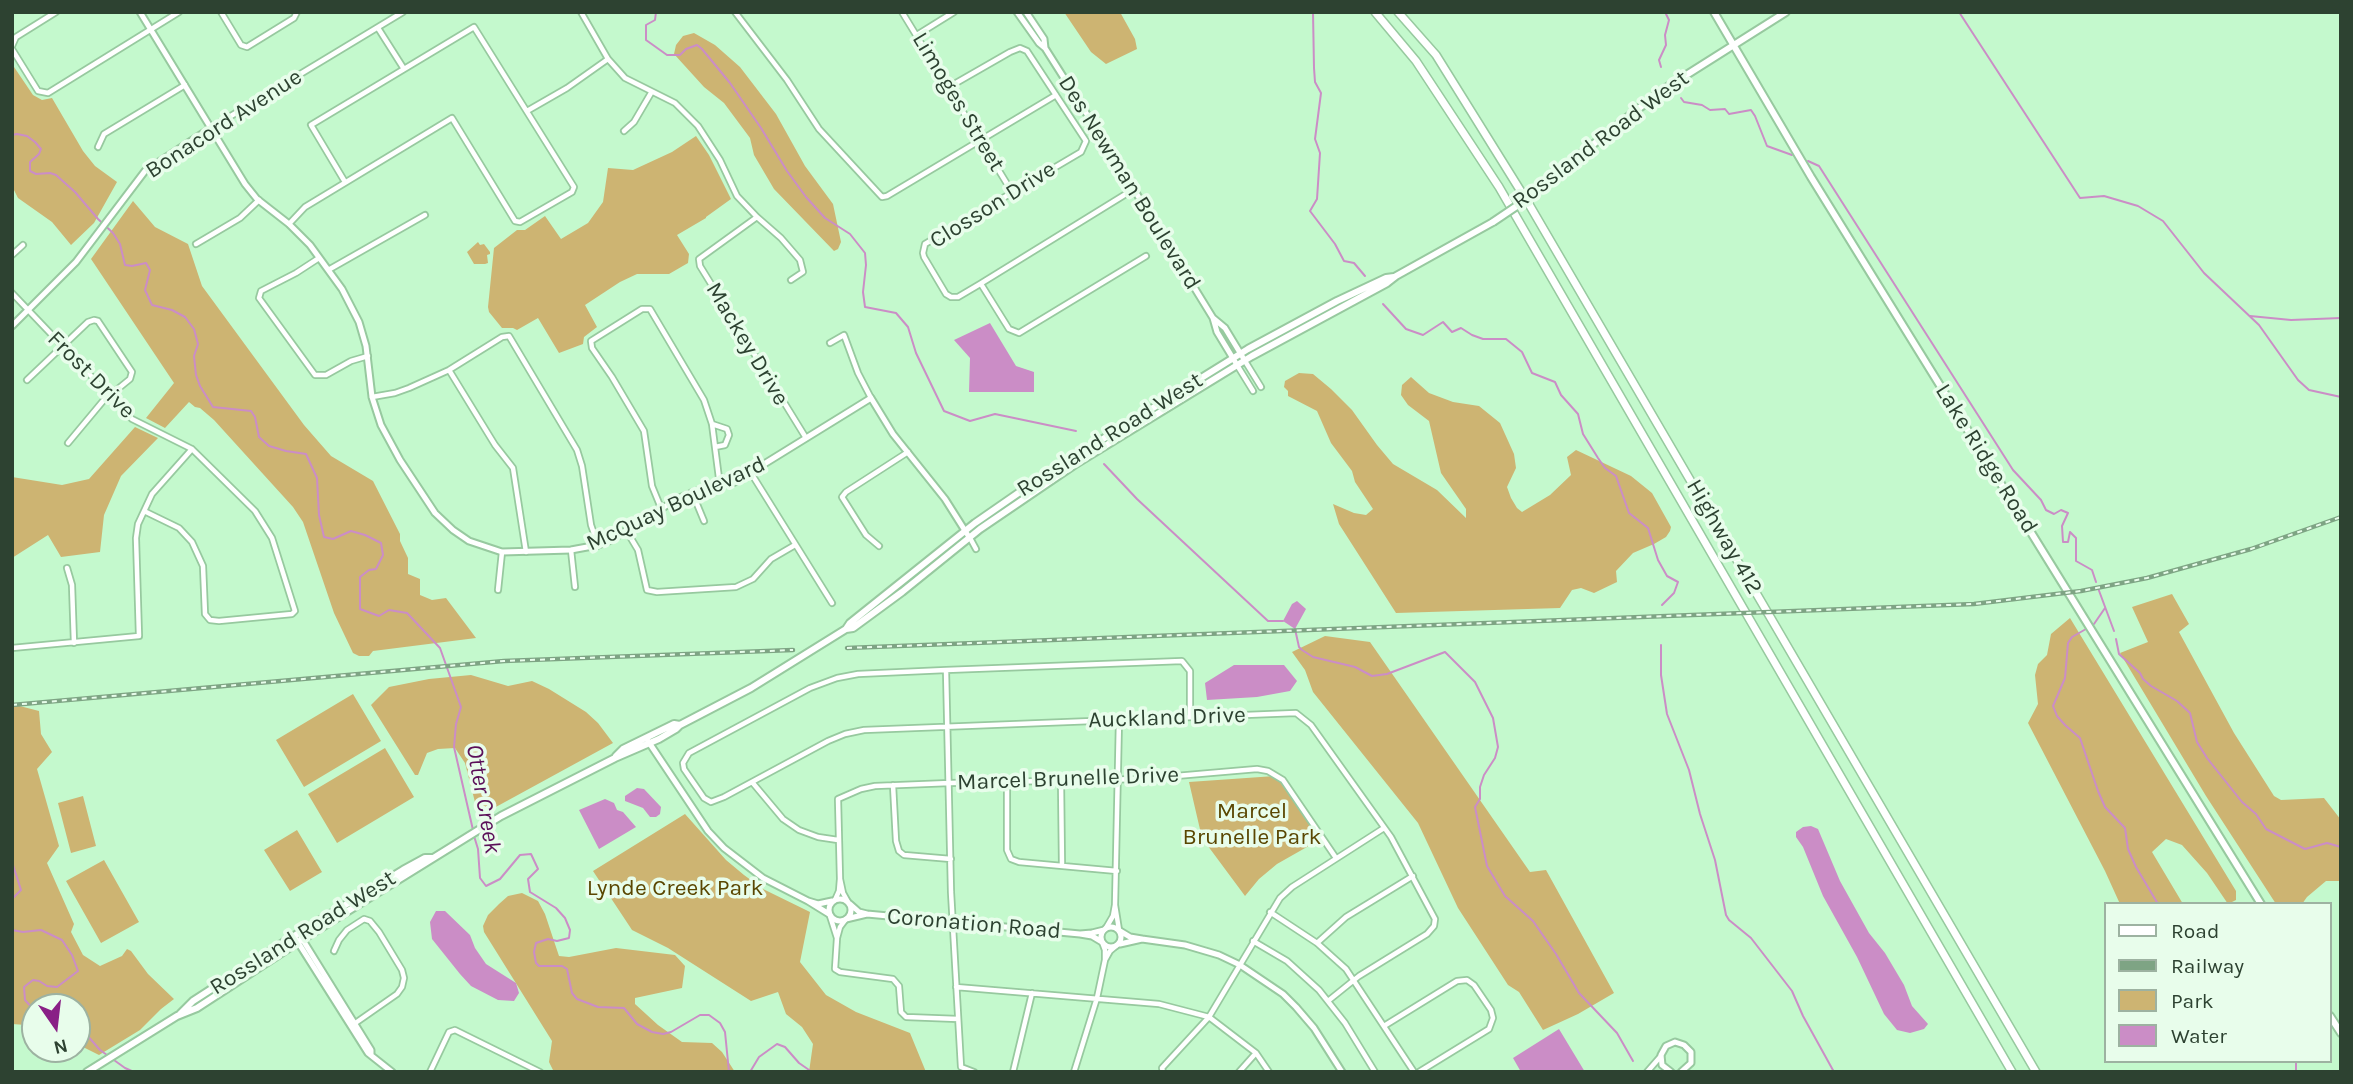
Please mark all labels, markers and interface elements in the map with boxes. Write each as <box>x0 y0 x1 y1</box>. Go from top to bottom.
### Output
street label: Limoges Street <box>906 28 1010 176</box>
street label: Bonacord Avenue <box>141 63 307 185</box>
street label: Rossland Road West <box>1507 65 1695 215</box>
street label: Des Newman Boulevard <box>1052 71 1206 295</box>
street label: Closson Drive <box>925 155 1061 255</box>
street label: Mackey Drive <box>699 277 795 411</box>
street label: Frost Drive <box>41 325 141 425</box>
street label: Rossland Road West <box>1012 367 1208 503</box>
street label: Lake Ridge Road <box>1929 379 2043 539</box>
street label: McQuay Boulevard <box>582 450 770 558</box>
street label: Highway 412 <box>1680 475 1768 599</box>
street label: Auckland Drive <box>1088 701 1246 735</box>
water label: Otter Creek <box>459 742 507 856</box>
street label: Marcel Brunelle Drive <box>957 761 1179 797</box>
park label: Marcel Brunelle Park <box>1182 797 1322 851</box>
street label: Rossland Road West <box>205 865 401 1001</box>
park label: Lynde Creek Park <box>587 874 763 902</box>
legend <box>2104 902 2332 1063</box>
street label: Coronation Road <box>886 903 1062 945</box>
text: Road <box>2171 919 2219 943</box>
text: Railway <box>2171 954 2244 978</box>
text: Park <box>2171 989 2214 1013</box>
north arrow <box>21 993 91 1063</box>
text: Water <box>2171 1024 2227 1048</box>
text: N <box>51 1034 70 1059</box>

